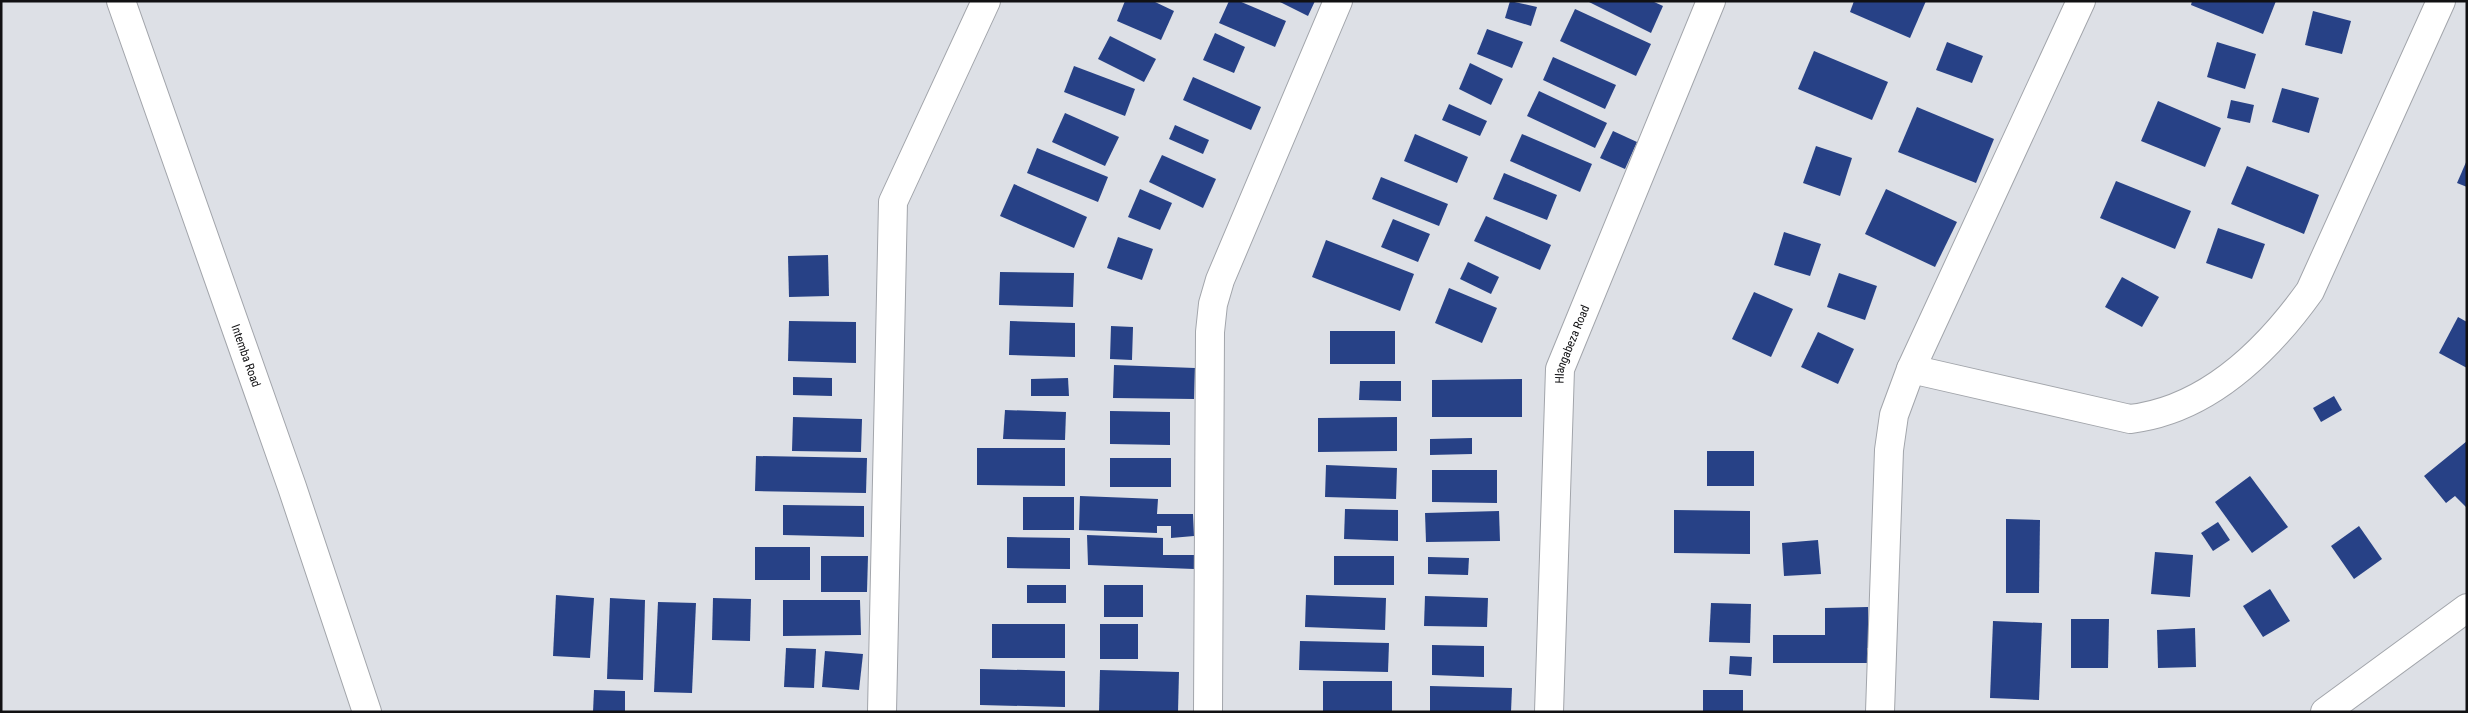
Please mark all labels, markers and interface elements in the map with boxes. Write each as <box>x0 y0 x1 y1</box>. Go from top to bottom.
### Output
street label: Hlangabeza Road <box>1553 303 1592 384</box>
street label: Intemba Road <box>228 322 263 389</box>

